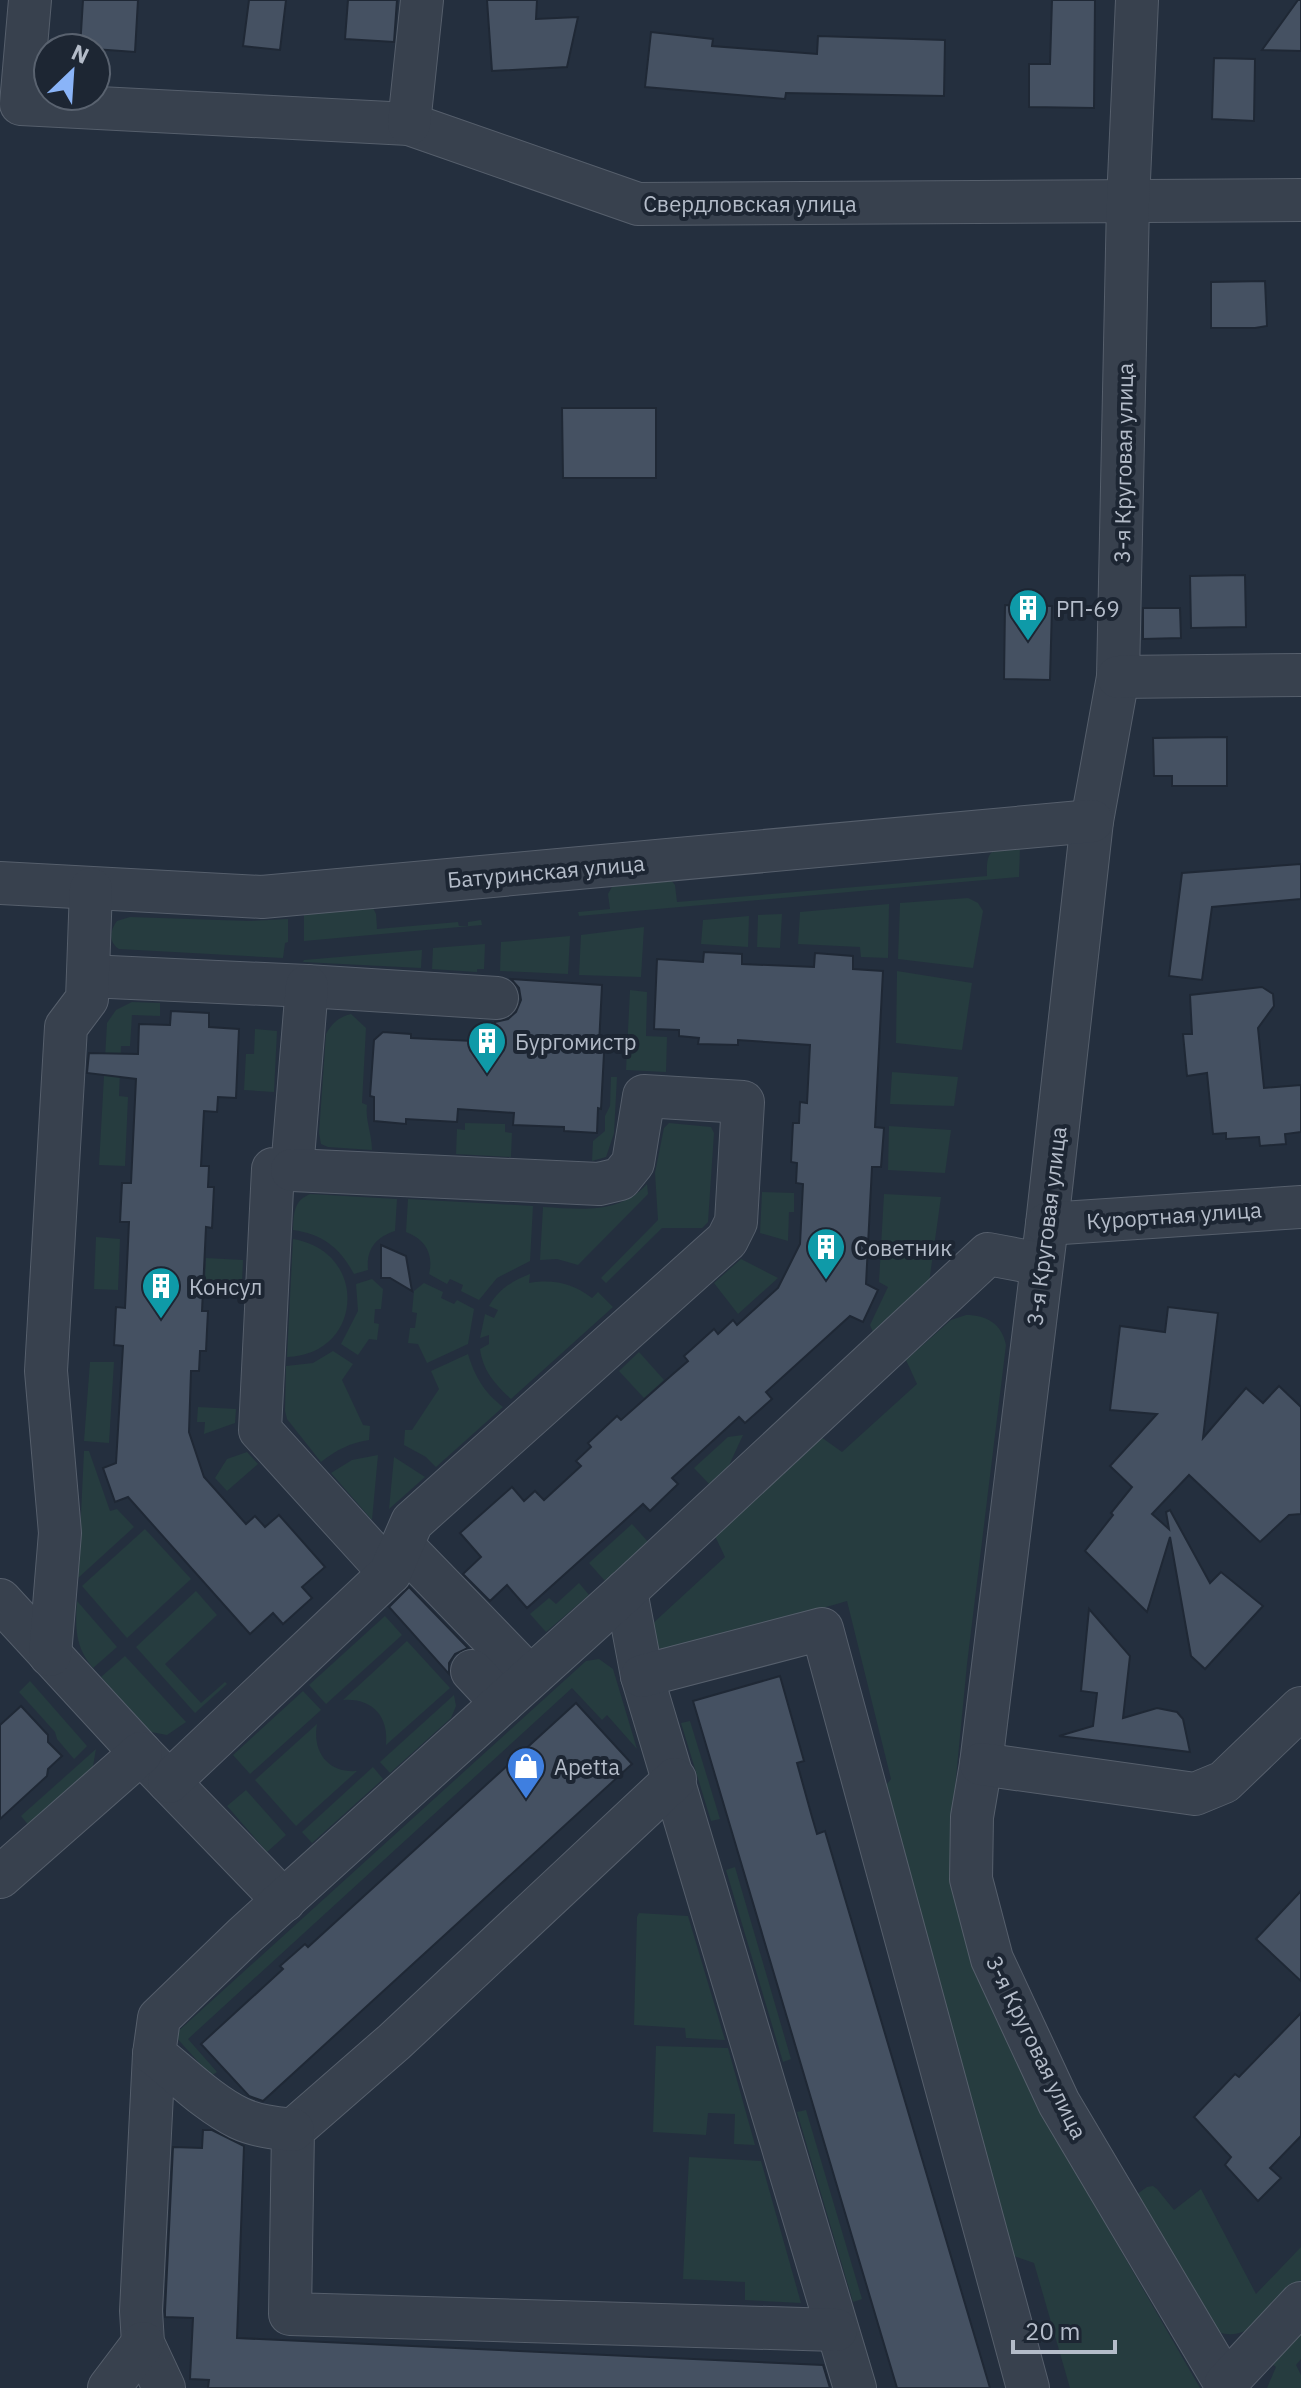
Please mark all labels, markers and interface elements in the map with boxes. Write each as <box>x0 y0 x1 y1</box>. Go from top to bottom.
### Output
north arrow <box>32 32 112 112</box>
text: N <box>67 37 94 70</box>
street label: Свердловская улица <box>643 189 857 218</box>
street label: 3-я Круговая улица <box>1107 362 1139 563</box>
building icon: РП-69 <box>1007 587 1049 642</box>
place label: РП-69 <box>1056 594 1120 623</box>
street label: Батуринская улица <box>446 848 646 894</box>
building icon: Бургомистр <box>466 1020 508 1075</box>
place label: Бургомистр <box>515 1027 637 1056</box>
street label: 3-я Круговая улица <box>1019 1125 1073 1327</box>
street label: Курортная улица <box>1085 1194 1263 1236</box>
building icon: Советник <box>805 1226 847 1281</box>
place label: Советник <box>854 1233 952 1262</box>
building icon: Консул <box>140 1265 182 1320</box>
place label: Консул <box>189 1272 262 1301</box>
shop icon: Apetta <box>505 1745 547 1800</box>
place label: Apetta <box>554 1752 620 1781</box>
street label: 3-я Круговая улица <box>980 1951 1094 2144</box>
scale bar <box>1013 2304 1115 2354</box>
text: 20 m <box>1025 2315 1080 2347</box>

